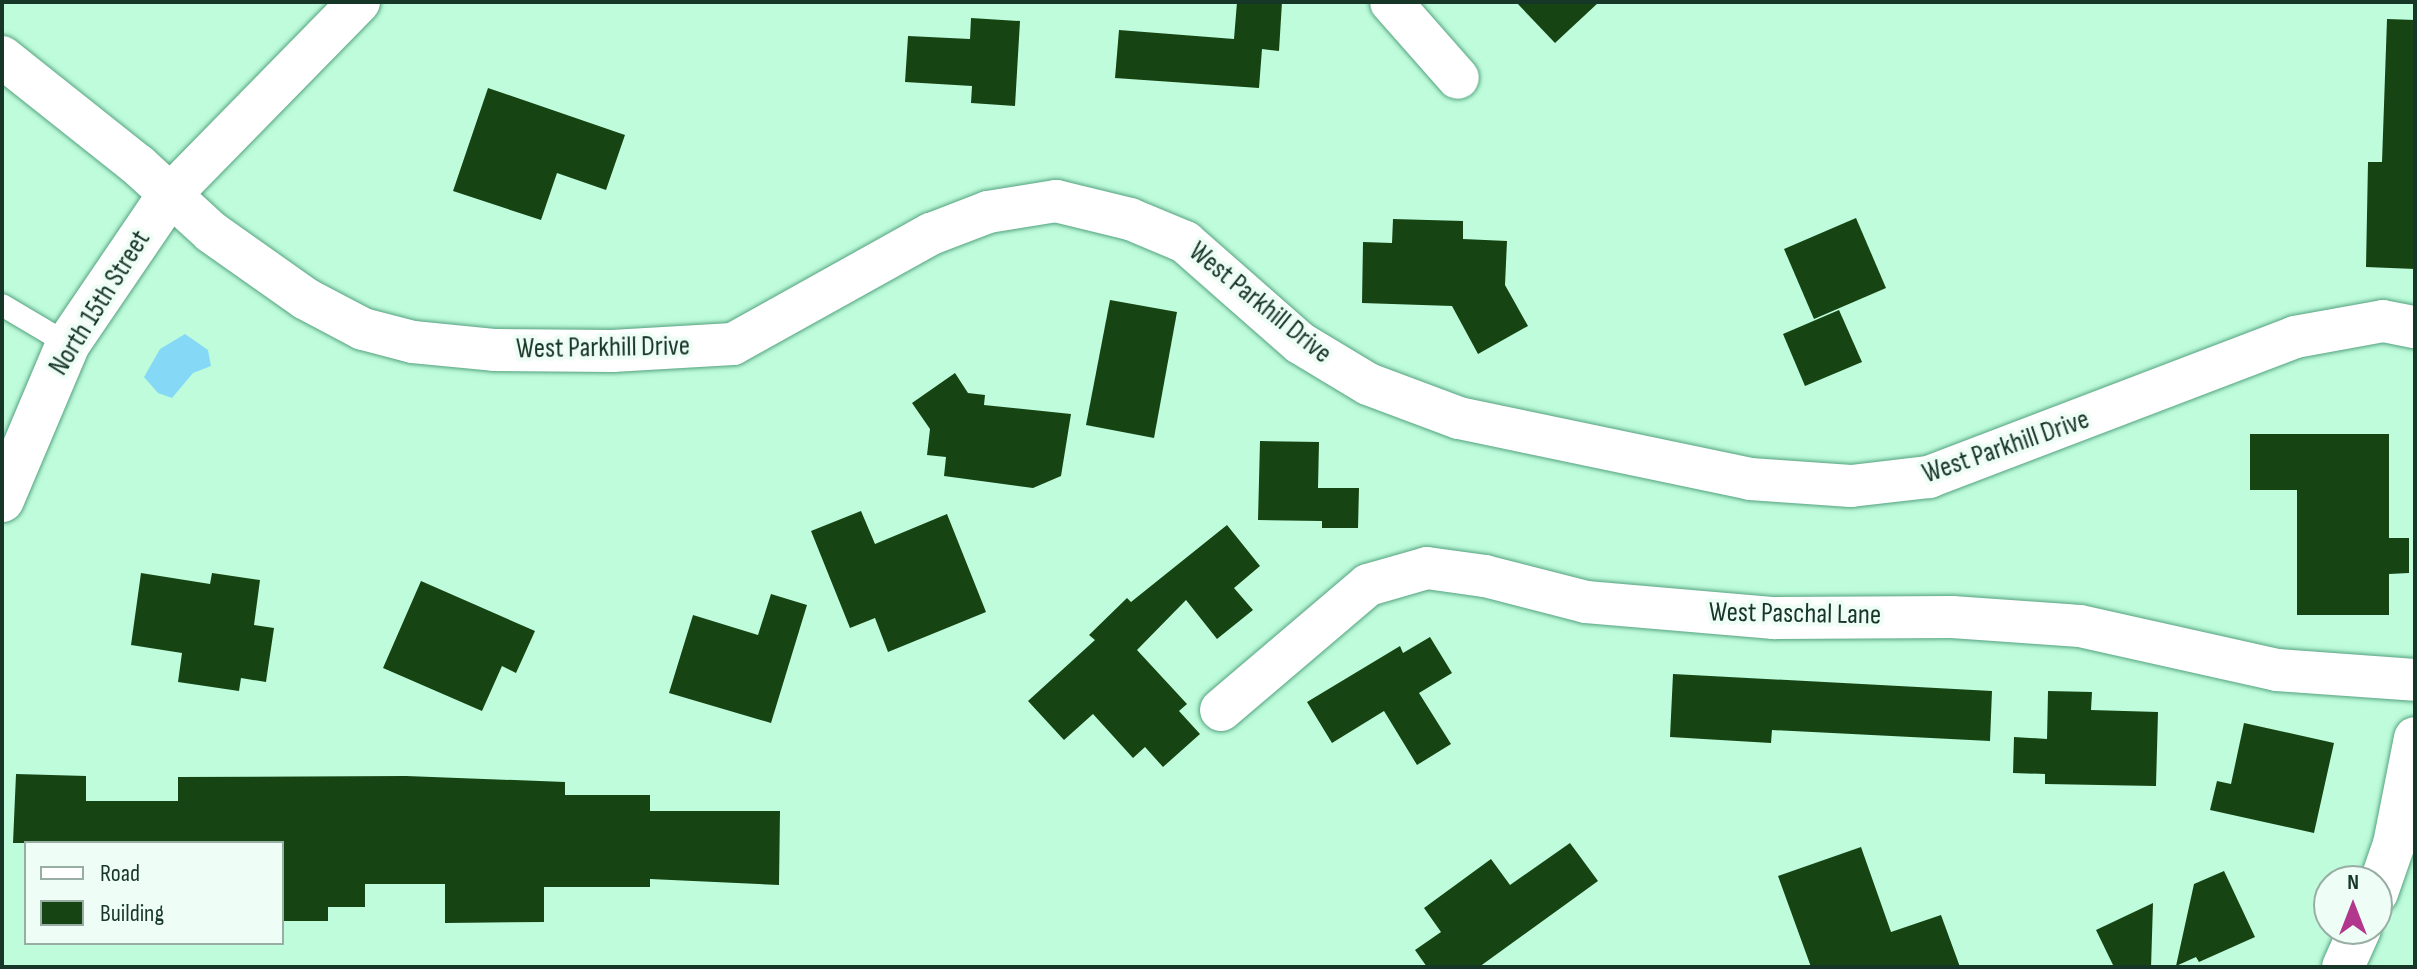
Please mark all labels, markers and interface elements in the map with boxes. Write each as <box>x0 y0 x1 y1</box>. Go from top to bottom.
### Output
street label: North 15th Street <box>42 224 158 382</box>
street label: West Parkhill Drive <box>1182 235 1338 371</box>
street label: West Parkhill Drive <box>516 330 690 366</box>
street label: West Parkhill Drive <box>1918 403 2094 491</box>
street label: West Paschal Lane <box>1709 596 1881 632</box>
legend <box>24 841 284 945</box>
text: Road <box>100 859 140 888</box>
north arrow <box>2313 865 2393 945</box>
text: N <box>2347 869 2359 896</box>
text: Building <box>100 899 164 928</box>

